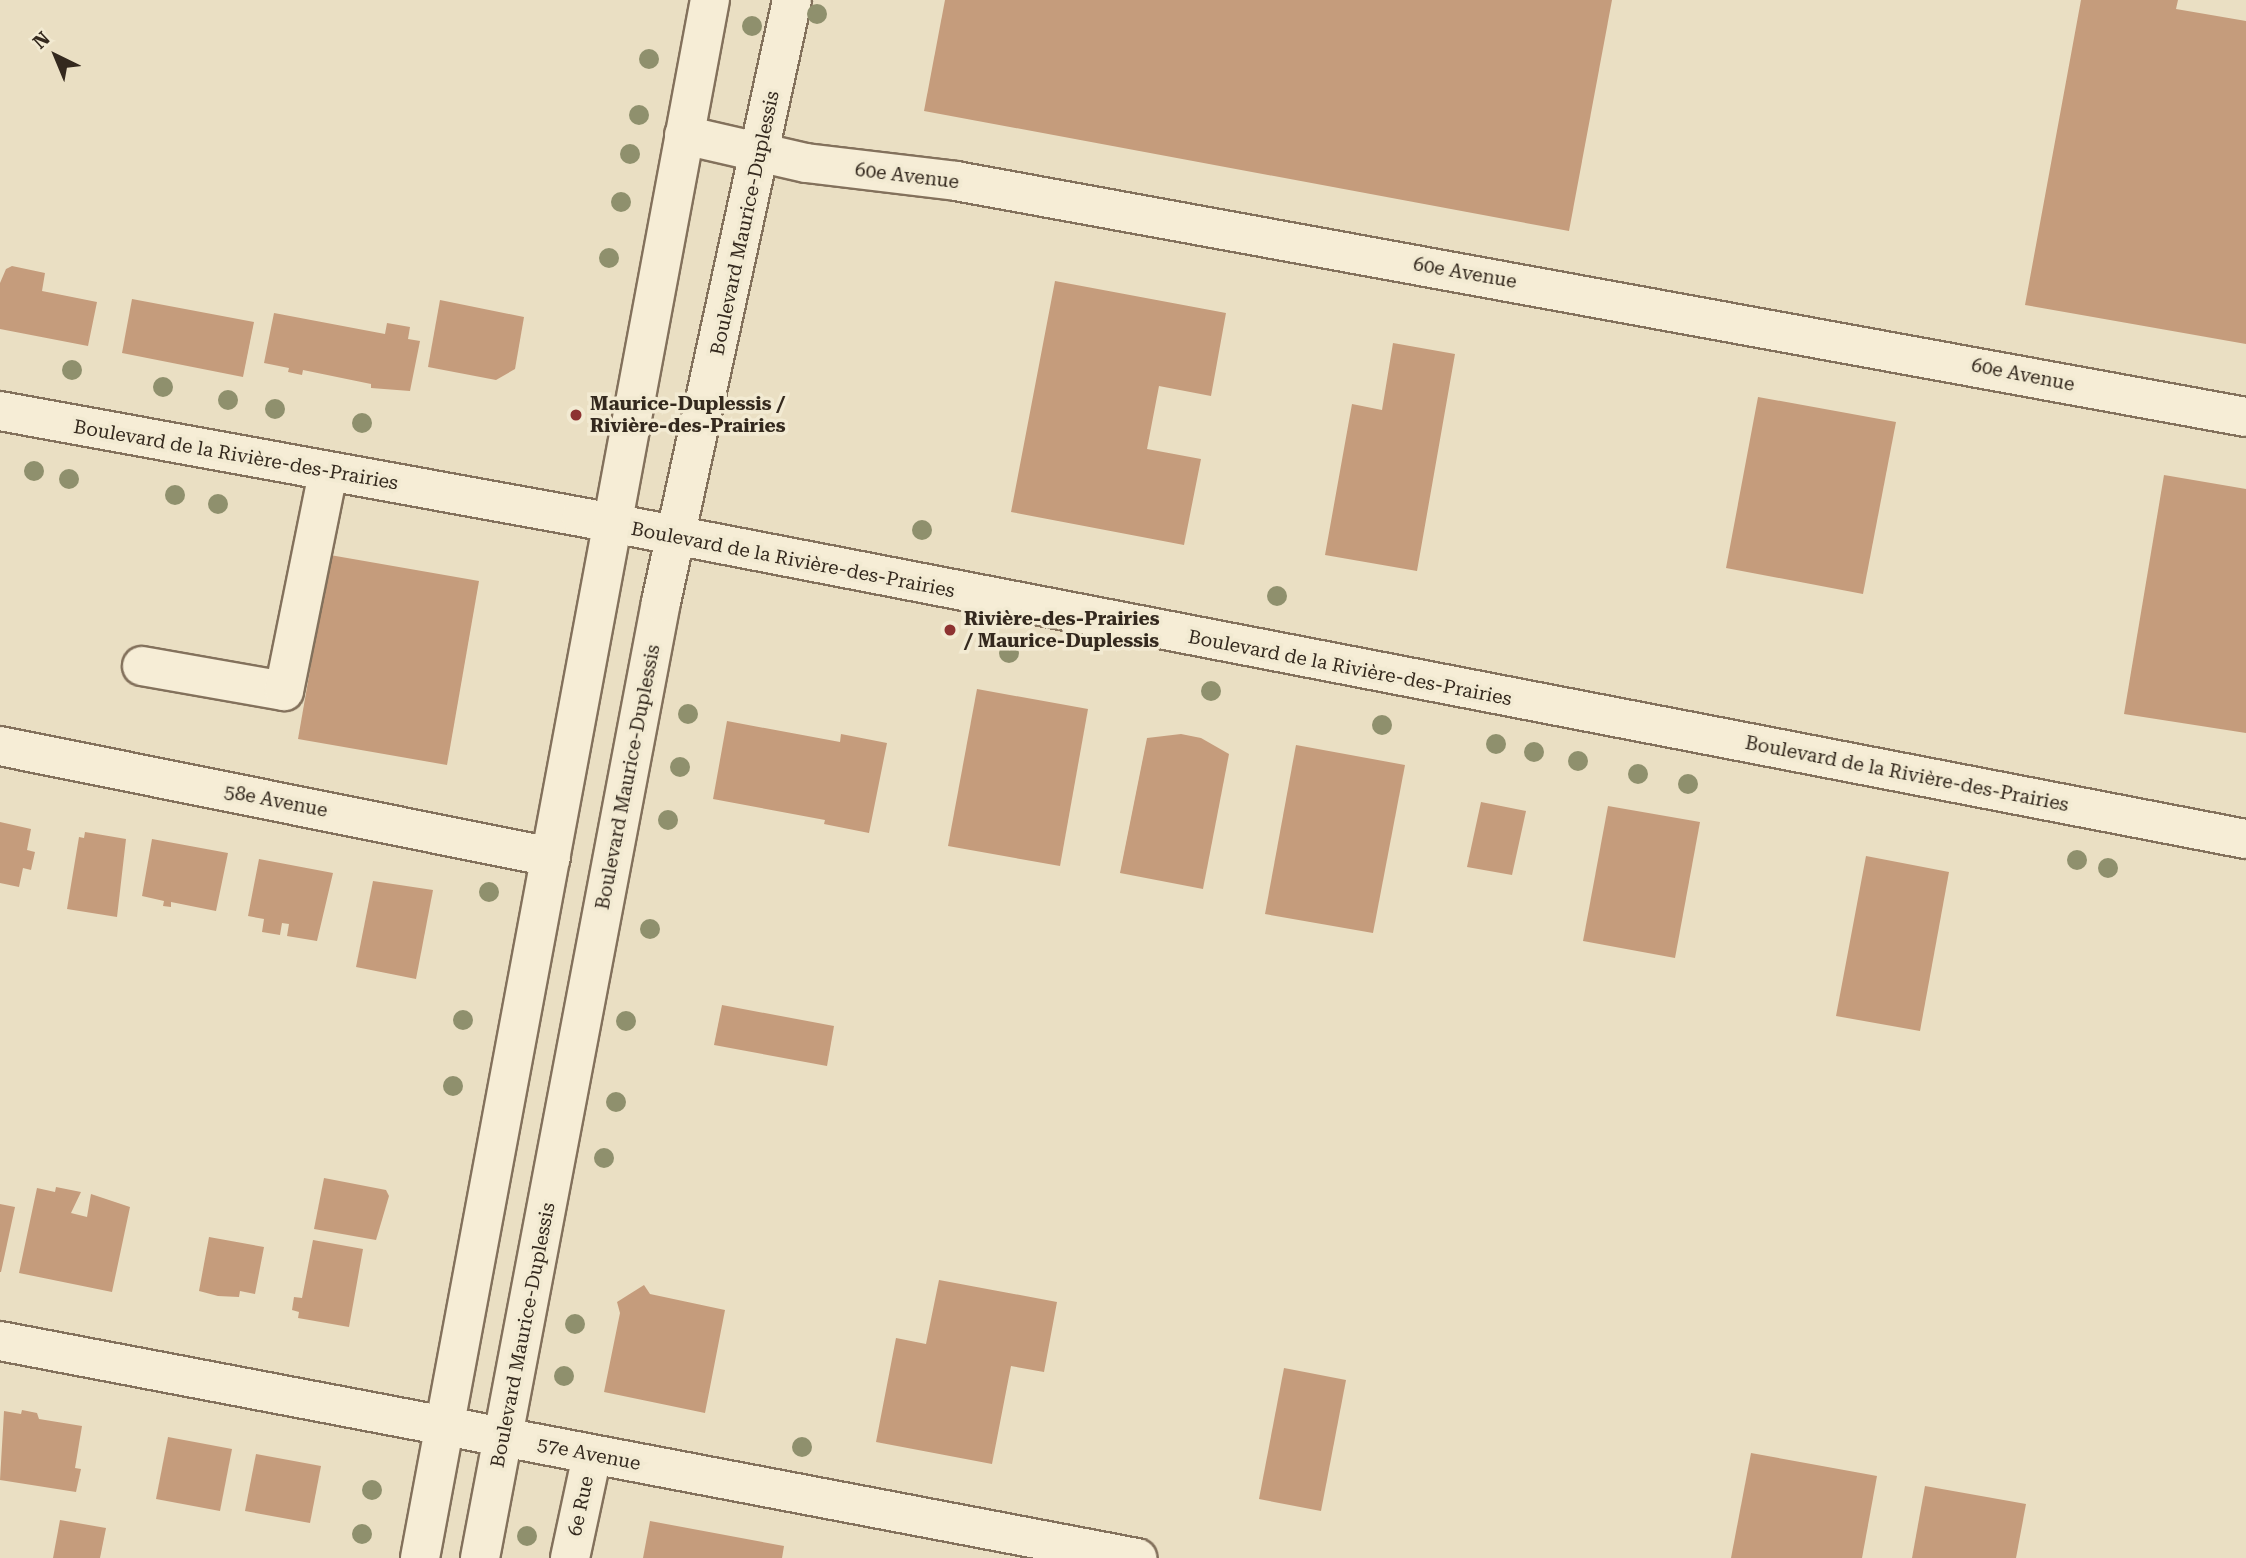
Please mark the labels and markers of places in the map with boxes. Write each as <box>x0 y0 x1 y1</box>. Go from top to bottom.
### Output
place label: Maurice-Duplessis / Rivière-des-Prairies <box>590 393 785 437</box>
marker: Maurice-Duplessis / Rivière-des-Prairies <box>568 407 584 423</box>
place label: Rivière-des-Prairies / Maurice-Duplessis <box>964 608 1159 652</box>
marker: Rivière-des-Prairies / Maurice-Duplessis <box>942 622 958 638</box>

